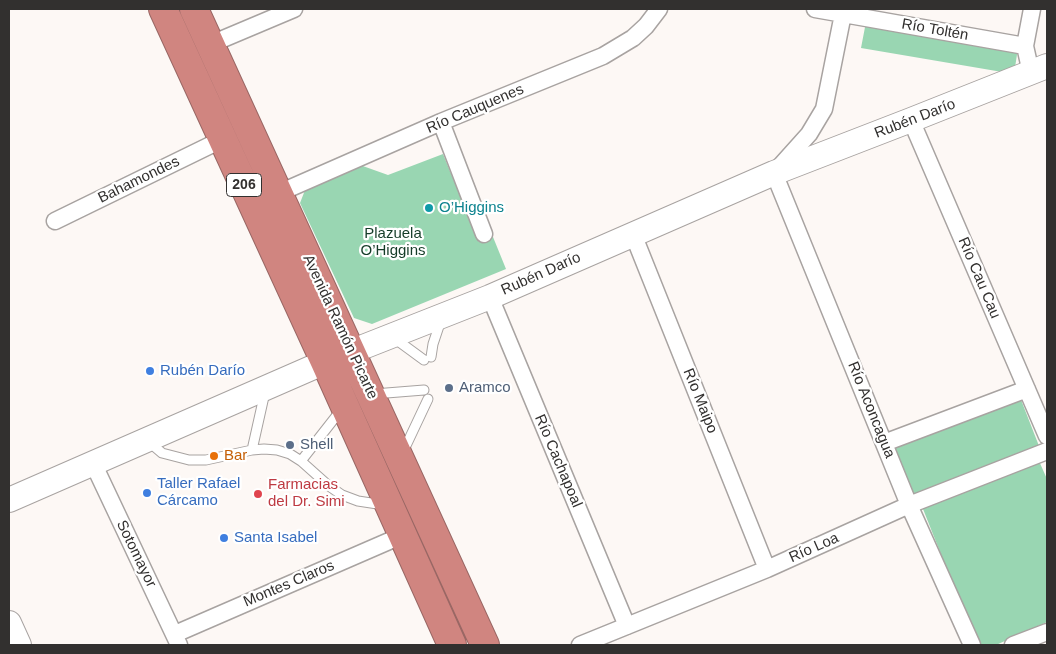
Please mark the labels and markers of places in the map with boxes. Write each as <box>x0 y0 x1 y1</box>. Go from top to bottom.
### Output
place label: O’Higgins <box>439 199 504 217</box>
marker: O’Higgins <box>423 202 435 214</box>
place label: Rubén Darío <box>160 362 245 380</box>
marker: Rubén Darío <box>144 365 156 377</box>
place label: Aramco <box>459 379 511 397</box>
marker: Aramco <box>443 382 455 394</box>
place label: Shell <box>300 436 333 454</box>
marker: Shell <box>284 439 296 451</box>
place label: Bar <box>224 447 247 465</box>
marker: Bar <box>208 450 220 462</box>
place label: Taller Rafael Cárcamo <box>157 475 240 510</box>
place label: Farmacias del Dr. Simi <box>268 476 345 511</box>
marker: Taller Rafael Cárcamo <box>141 487 153 499</box>
marker: Farmacias del Dr. Simi <box>252 488 264 500</box>
place label: Santa Isabel <box>234 529 317 547</box>
marker: Santa Isabel <box>218 532 230 544</box>

